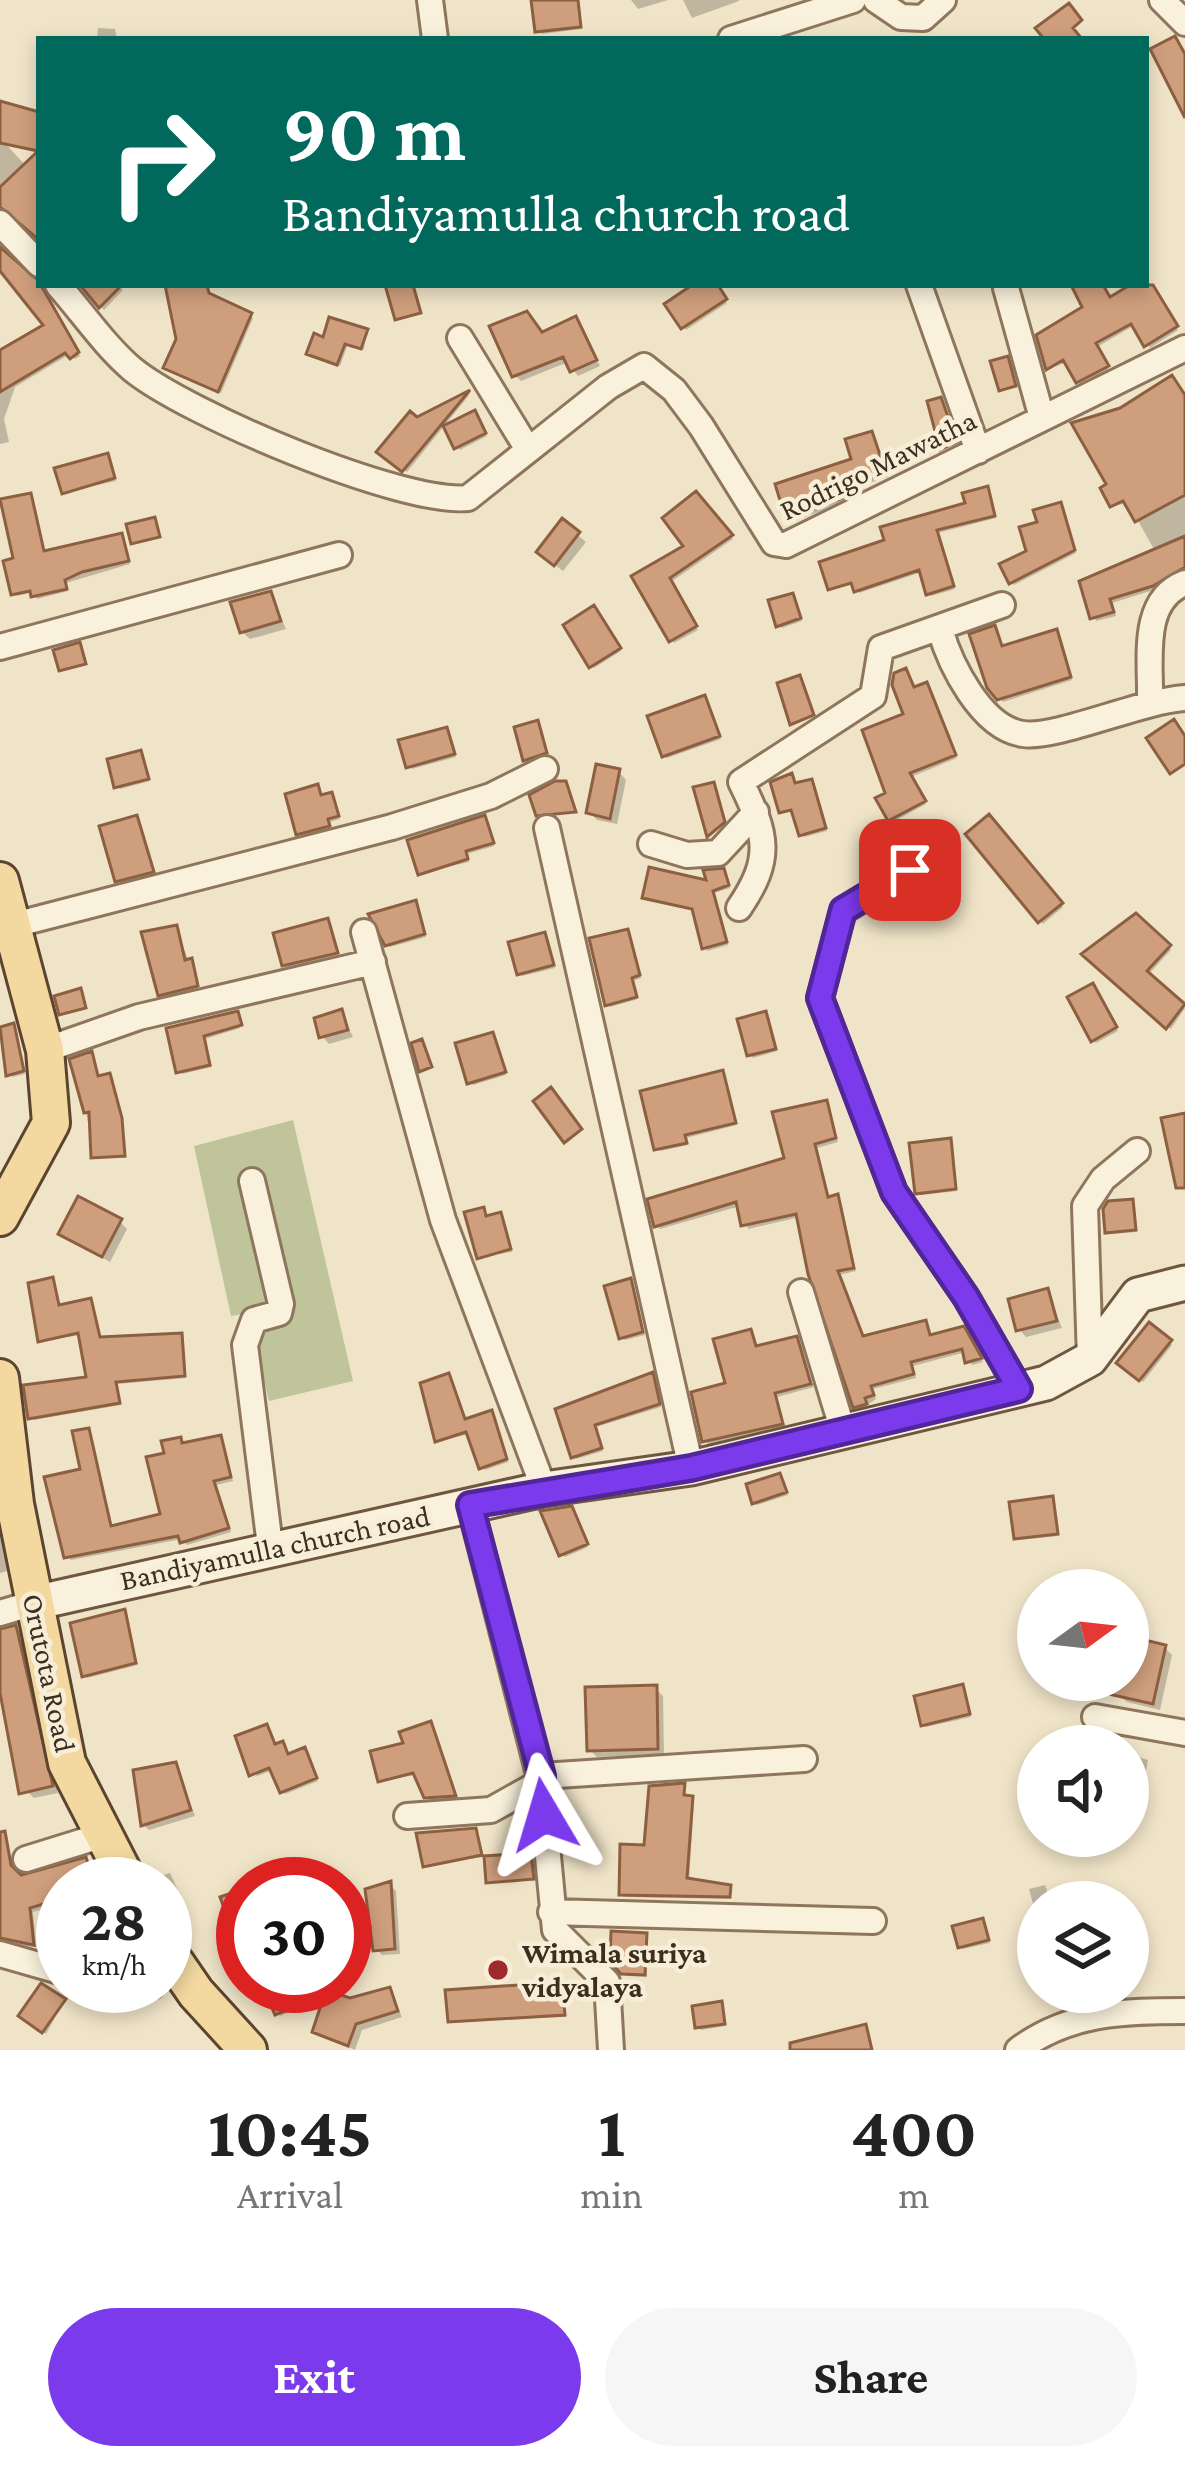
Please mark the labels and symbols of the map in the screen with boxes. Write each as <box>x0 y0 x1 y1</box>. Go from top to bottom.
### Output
street label: Rodrigo Mawatha <box>774 403 982 527</box>
pin <box>859 819 961 921</box>
street label: Bandiyamulla church road <box>117 1498 433 1597</box>
north arrow <box>1017 1569 1149 1701</box>
street label: Orutota Road <box>17 1591 82 1755</box>
position arrow <box>481 1752 607 1878</box>
speed limit sign: 30 <box>216 1857 372 2013</box>
place label: Wimala suriya vidyalaya <box>521 1936 707 2003</box>
marker: Wimala suriya vidyalaya <box>485 1957 511 1983</box>

